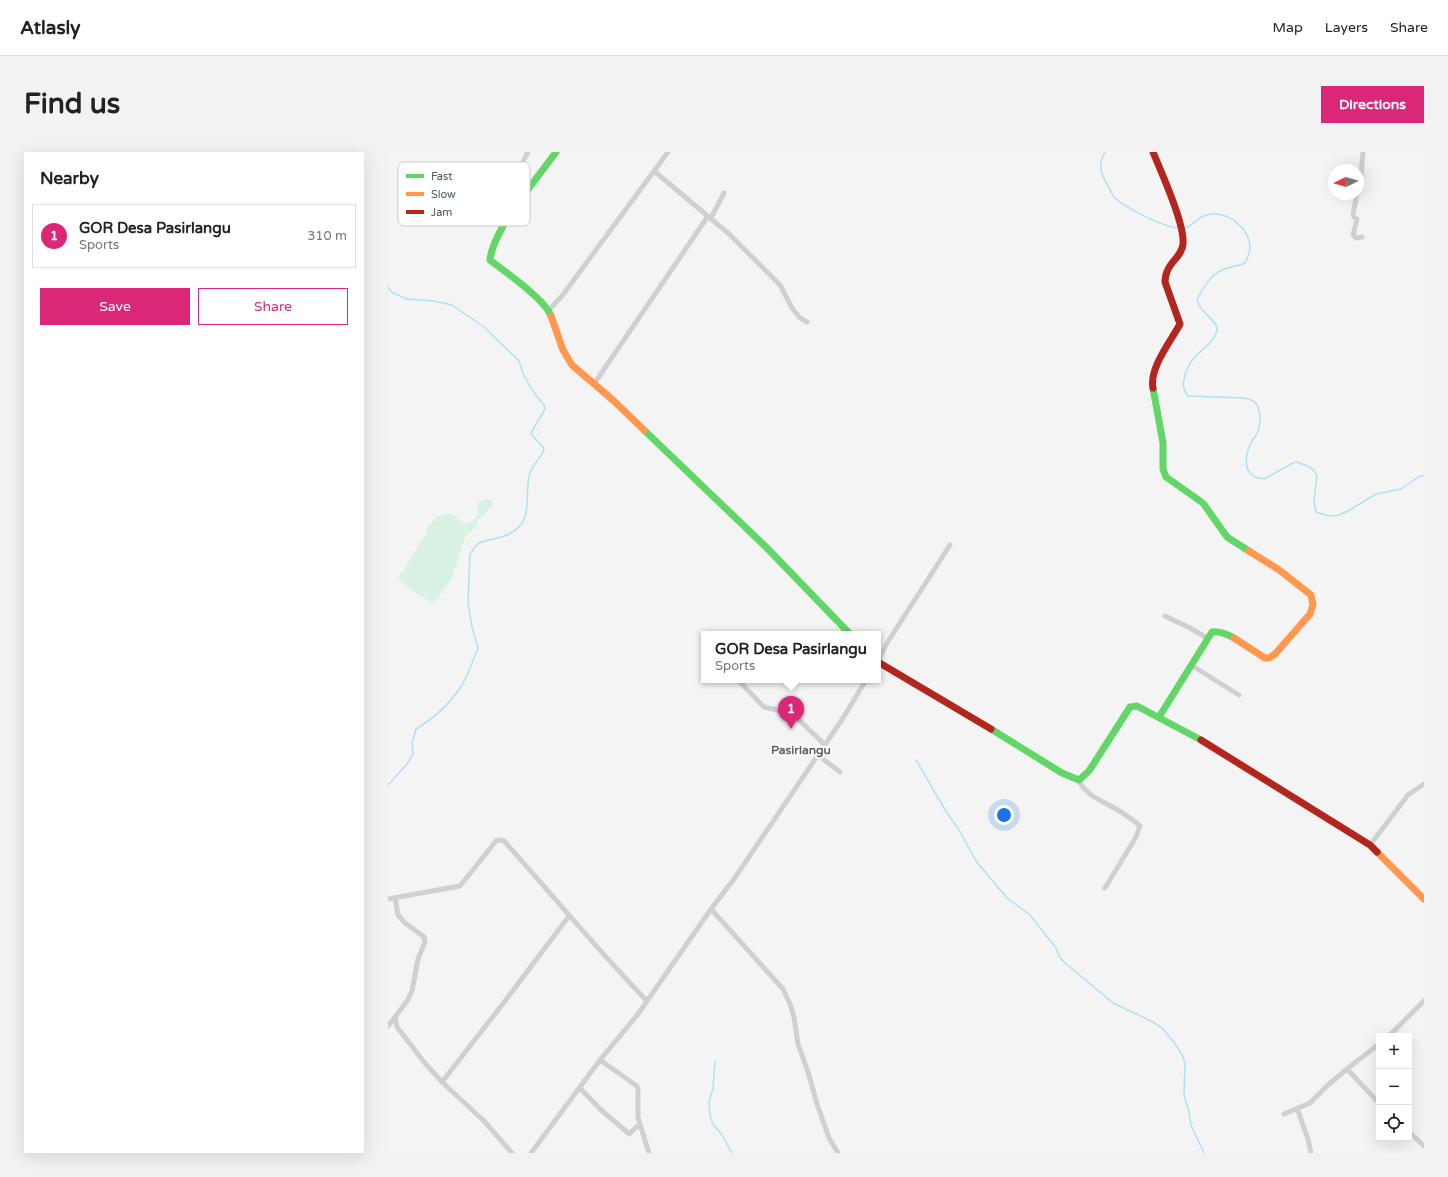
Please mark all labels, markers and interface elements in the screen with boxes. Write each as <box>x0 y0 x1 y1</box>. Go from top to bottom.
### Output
text: Atlasly <box>20 17 80 39</box>
text: Map <box>1273 19 1303 36</box>
text: Layers <box>1325 19 1368 36</box>
text: Share <box>1390 19 1428 36</box>
button: Directions <box>1321 86 1424 123</box>
text: Find us <box>24 87 120 121</box>
legend <box>398 162 530 226</box>
north arrow <box>1328 164 1364 200</box>
text: Nearby <box>40 168 99 189</box>
text: Fast <box>431 170 452 183</box>
text: Slow <box>431 188 456 201</box>
text: Jam <box>431 206 452 219</box>
text: GOR Desa Pasirlangu <box>79 219 231 237</box>
text: 1 <box>50 228 58 244</box>
text: 310 m <box>307 228 347 244</box>
text: Sports <box>79 237 119 253</box>
button: Save <box>40 288 190 325</box>
button: Share <box>198 288 348 325</box>
popup <box>701 631 881 683</box>
text: GOR Desa Pasirlangu <box>715 640 867 658</box>
text: Sports <box>715 658 755 674</box>
pin: 1 <box>778 696 804 729</box>
district label: Pasirlangu <box>771 743 831 758</box>
your location <box>994 805 1014 825</box>
map controls <box>1376 1033 1412 1141</box>
button: + <box>1376 1033 1412 1069</box>
button: − <box>1376 1069 1412 1105</box>
button: locate <box>1376 1105 1412 1141</box>

